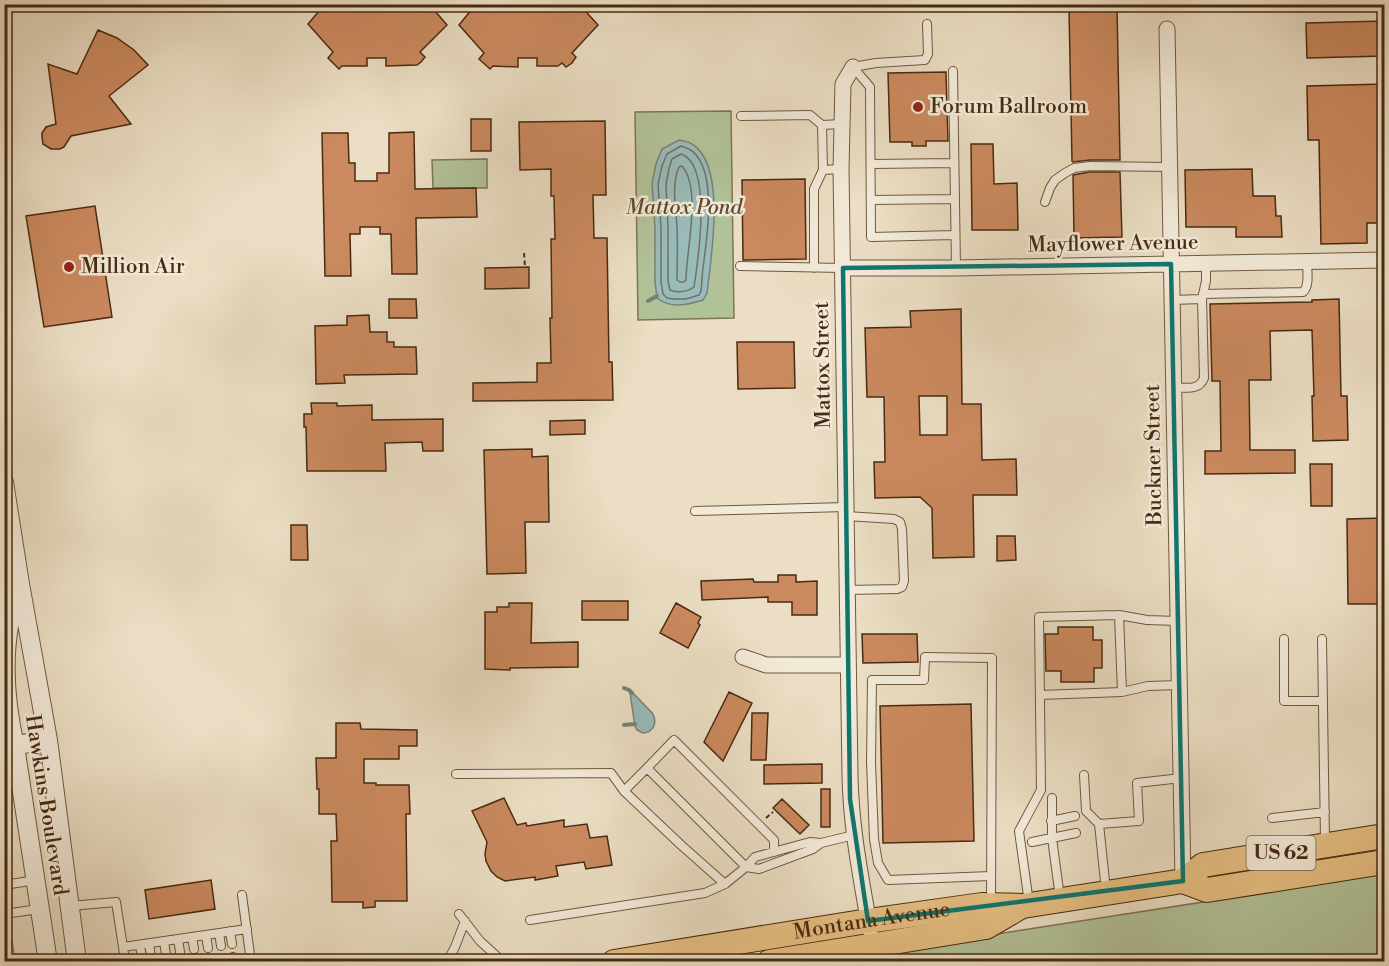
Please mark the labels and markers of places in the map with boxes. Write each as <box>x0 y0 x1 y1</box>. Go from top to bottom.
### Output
place label: Forum Ballroom <box>930 94 1087 120</box>
marker: Forum Ballroom <box>911 100 925 114</box>
place label: Million Air <box>81 254 185 280</box>
marker: Million Air <box>62 260 76 274</box>

